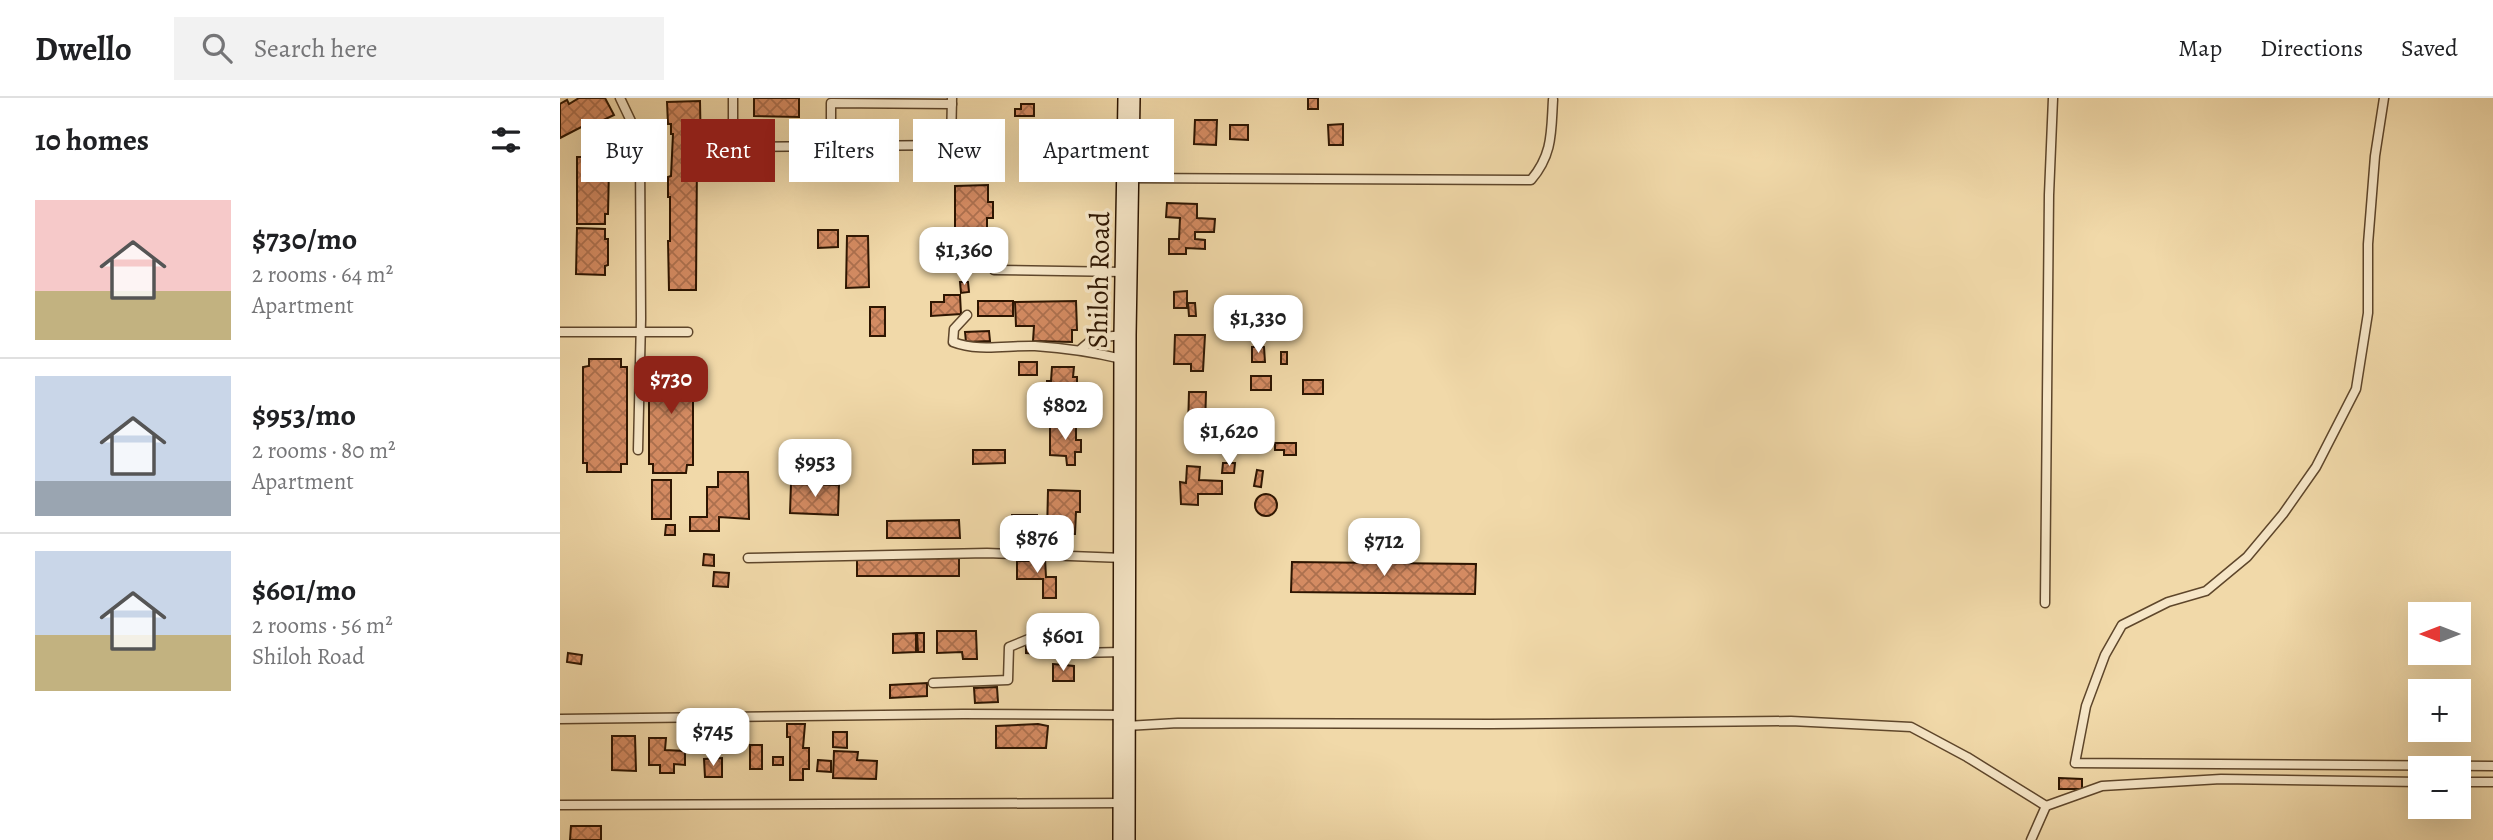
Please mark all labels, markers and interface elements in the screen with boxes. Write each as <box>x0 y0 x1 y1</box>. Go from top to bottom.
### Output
search box <box>174 17 664 80</box>
text: Dwello <box>35 26 132 71</box>
icon: search <box>198 29 236 67</box>
text: Search here <box>254 31 377 66</box>
text: Map <box>2178 32 2222 64</box>
text: Directions <box>2260 32 2363 64</box>
text: Saved <box>2401 32 2458 64</box>
chip: Buy <box>581 119 667 182</box>
chip: Rent <box>681 119 775 182</box>
chip: Filters <box>789 119 899 182</box>
chip: New <box>913 119 1005 182</box>
chip: Apartment <box>1019 119 1174 182</box>
text: 10 homes <box>35 120 149 160</box>
icon: filters <box>487 121 525 159</box>
street label: Shiloh Road <box>1079 210 1119 349</box>
text: $730/mo <box>252 219 357 259</box>
icon: home <box>91 228 175 312</box>
pin: $1,360 <box>907 228 1021 287</box>
text: $1,360 <box>935 234 993 265</box>
text: 2 rooms · 64 m² <box>252 259 393 290</box>
text: Apartment <box>252 290 354 321</box>
pin: $1,330 <box>1201 296 1315 355</box>
text: $1,330 <box>1230 302 1286 333</box>
pin: $730 <box>630 356 712 416</box>
text: $730 <box>650 363 692 394</box>
pin: $802 <box>1024 382 1106 442</box>
text: $802 <box>1043 389 1087 420</box>
text: $953/mo <box>252 395 356 435</box>
icon: home <box>91 404 175 488</box>
pin: $1,620 <box>1172 408 1286 468</box>
text: $1,620 <box>1200 415 1258 446</box>
text: 2 rooms · 80 m² <box>252 435 396 466</box>
pin: $953 <box>774 440 856 499</box>
text: $953 <box>794 446 836 477</box>
text: Apartment <box>252 466 354 497</box>
pin: $876 <box>996 516 1078 575</box>
pin: $712 <box>1343 518 1425 578</box>
text: $876 <box>1016 522 1058 553</box>
text: $712 <box>1364 525 1404 556</box>
text: $601/mo <box>252 570 356 610</box>
icon: home <box>91 579 175 663</box>
north arrow <box>2408 602 2471 665</box>
map controls <box>2408 602 2471 819</box>
text: 2 rooms · 56 m² <box>252 610 393 641</box>
pin: $601 <box>1022 614 1104 673</box>
text: $601 <box>1042 620 1084 651</box>
text: Shiloh Road <box>252 641 365 672</box>
button: + <box>2408 679 2471 742</box>
pin: $745 <box>672 708 754 768</box>
text: $745 <box>692 715 734 746</box>
button: − <box>2408 756 2471 819</box>

